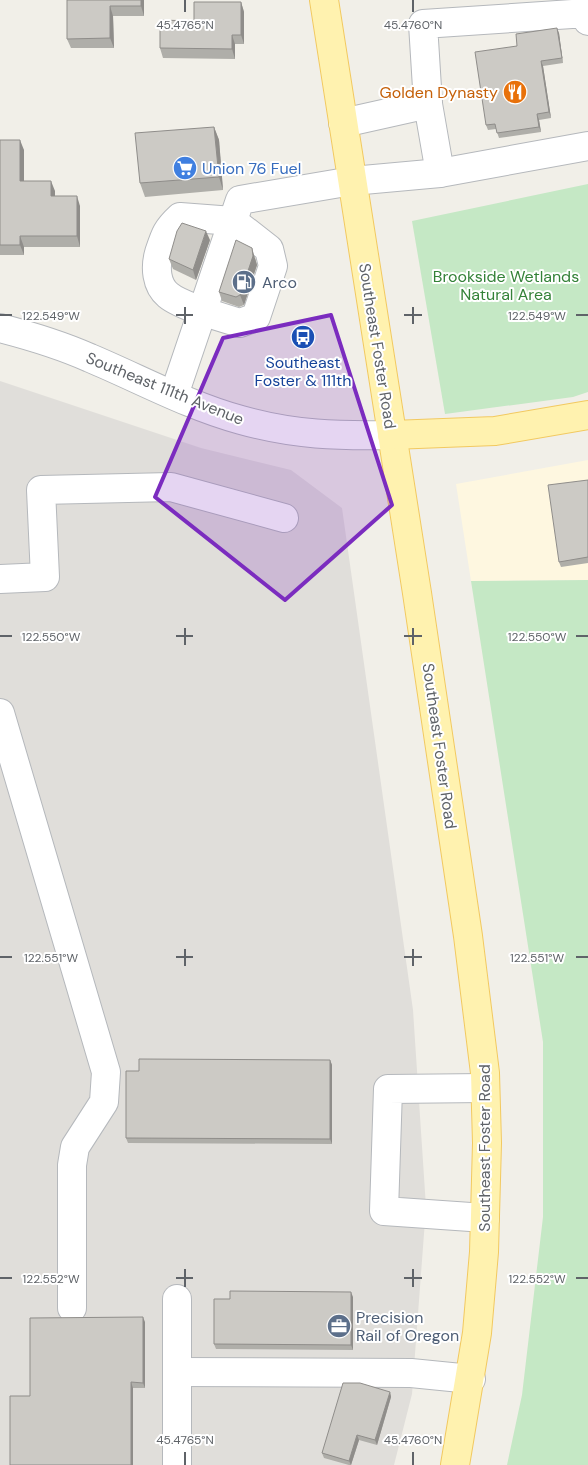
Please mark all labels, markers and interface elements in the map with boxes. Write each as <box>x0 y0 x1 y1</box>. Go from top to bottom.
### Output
text: 45.4765°N <box>156 17 214 33</box>
text: 45.4760°N <box>384 17 442 33</box>
restaurant icon: Golden Dynasty <box>502 79 528 105</box>
place label: Golden Dynasty <box>380 82 498 103</box>
supermarket icon: Union 76 Fuel <box>172 155 198 181</box>
place label: Union 76 Fuel <box>202 158 301 179</box>
street label: Southeast Foster Road <box>354 262 401 430</box>
park label: Brookside Wetlands Natural Area <box>433 266 579 305</box>
fuel station icon: Arco <box>231 269 257 295</box>
place label: Arco <box>262 272 297 293</box>
text: 122.549°W <box>22 308 80 324</box>
text: 122.549°W <box>508 308 566 324</box>
bus stop icon: Southeast Foster & 111th <box>290 324 316 350</box>
street label: Southeast 111th Avenue <box>83 347 247 430</box>
place label: Southeast Foster & 111th <box>254 352 352 391</box>
text: 122.550°W <box>22 629 81 645</box>
text: 122.550°W <box>508 629 567 645</box>
street label: Southeast Foster Road <box>417 662 462 830</box>
text: 122.551°W <box>24 950 78 966</box>
text: 122.551°W <box>510 950 564 966</box>
street label: Southeast Foster Road <box>474 1064 495 1232</box>
text: 122.552°W <box>22 1271 80 1287</box>
text: 122.552°W <box>508 1271 566 1287</box>
place label: Precision Rail of Oregon <box>356 1307 459 1346</box>
office icon: Precision Rail of Oregon <box>326 1313 352 1339</box>
text: 45.4765°N <box>156 1432 214 1448</box>
text: 45.4760°N <box>384 1432 442 1448</box>

